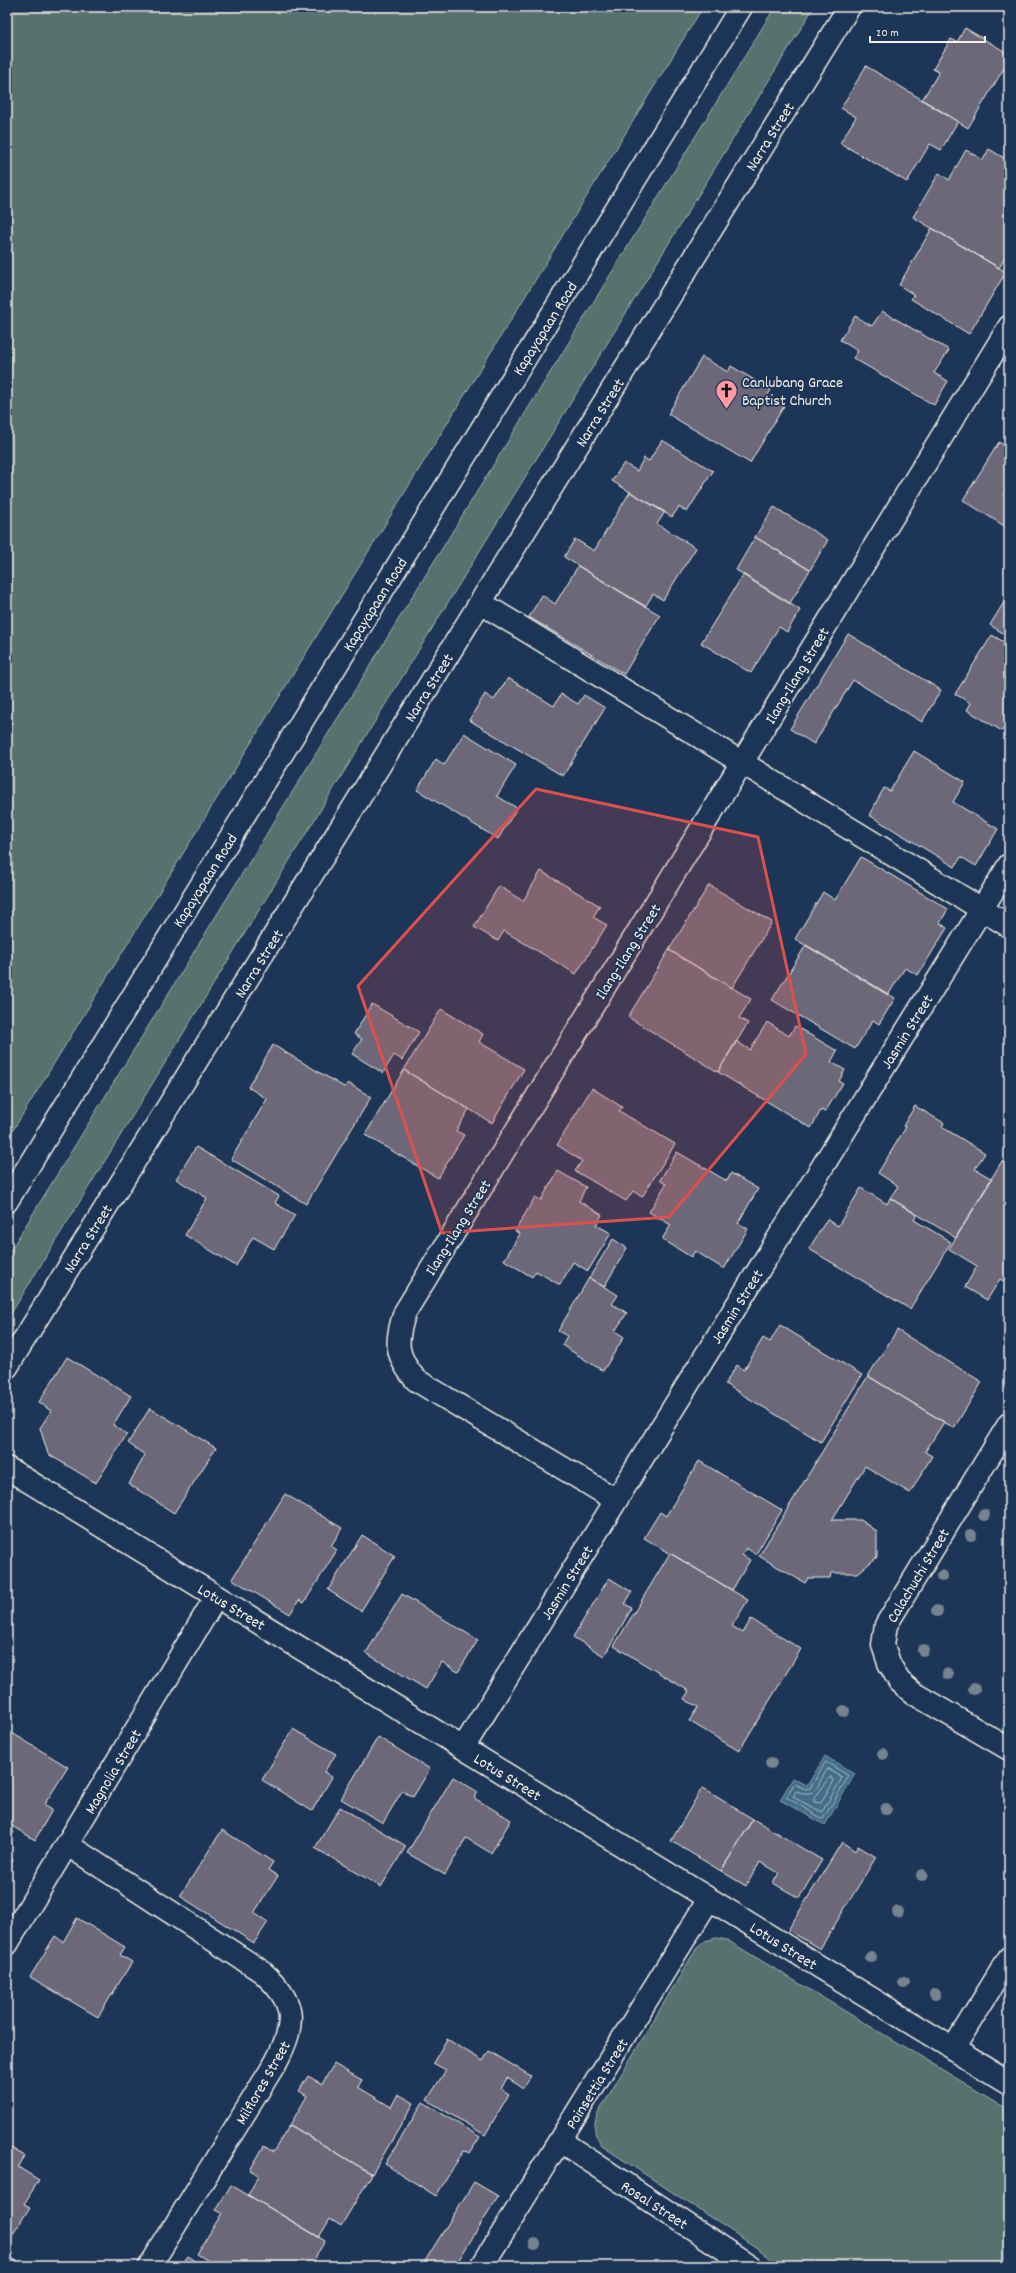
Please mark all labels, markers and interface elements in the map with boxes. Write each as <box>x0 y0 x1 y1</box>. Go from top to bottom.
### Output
scale bar <box>870 18 985 44</box>
text: 20 m <box>876 25 899 42</box>
street label: Narra Street <box>741 98 801 176</box>
street label: Kapayapaan Road <box>508 278 584 381</box>
place label: Canlubang Grace Baptist Church <box>742 372 843 413</box>
street label: Narra Street <box>571 374 631 452</box>
church icon: Canlubang Grace Baptist Church <box>713 377 739 410</box>
street label: Kapayapaan Road <box>338 554 414 657</box>
street label: Ilang-Ilang Street <box>760 623 836 729</box>
street label: Narra Street <box>400 649 460 727</box>
street label: Kapayapaan Road <box>168 830 244 933</box>
street label: Ilang-Ilang Street <box>590 900 668 1005</box>
street label: Narra Street <box>230 925 290 1003</box>
street label: Jasmin Street <box>876 991 940 1074</box>
street label: Ilang-Ilang Street <box>420 1176 498 1281</box>
street label: Narra Street <box>59 1200 119 1278</box>
street label: Jasmin Street <box>706 1266 770 1349</box>
street label: Calachuchi Street <box>882 1525 957 1628</box>
street label: Jasmin Street <box>536 1542 600 1625</box>
street label: Lotus Street <box>192 1579 269 1638</box>
street label: Magnolia Street <box>80 1725 149 1819</box>
street label: Lotus Street <box>468 1748 545 1808</box>
street label: Lotus Street <box>744 1917 821 1977</box>
street label: Poinsettia Street <box>561 2034 635 2134</box>
street label: Milflores Street <box>231 2037 298 2129</box>
street label: Rosal Street <box>616 2176 692 2236</box>

